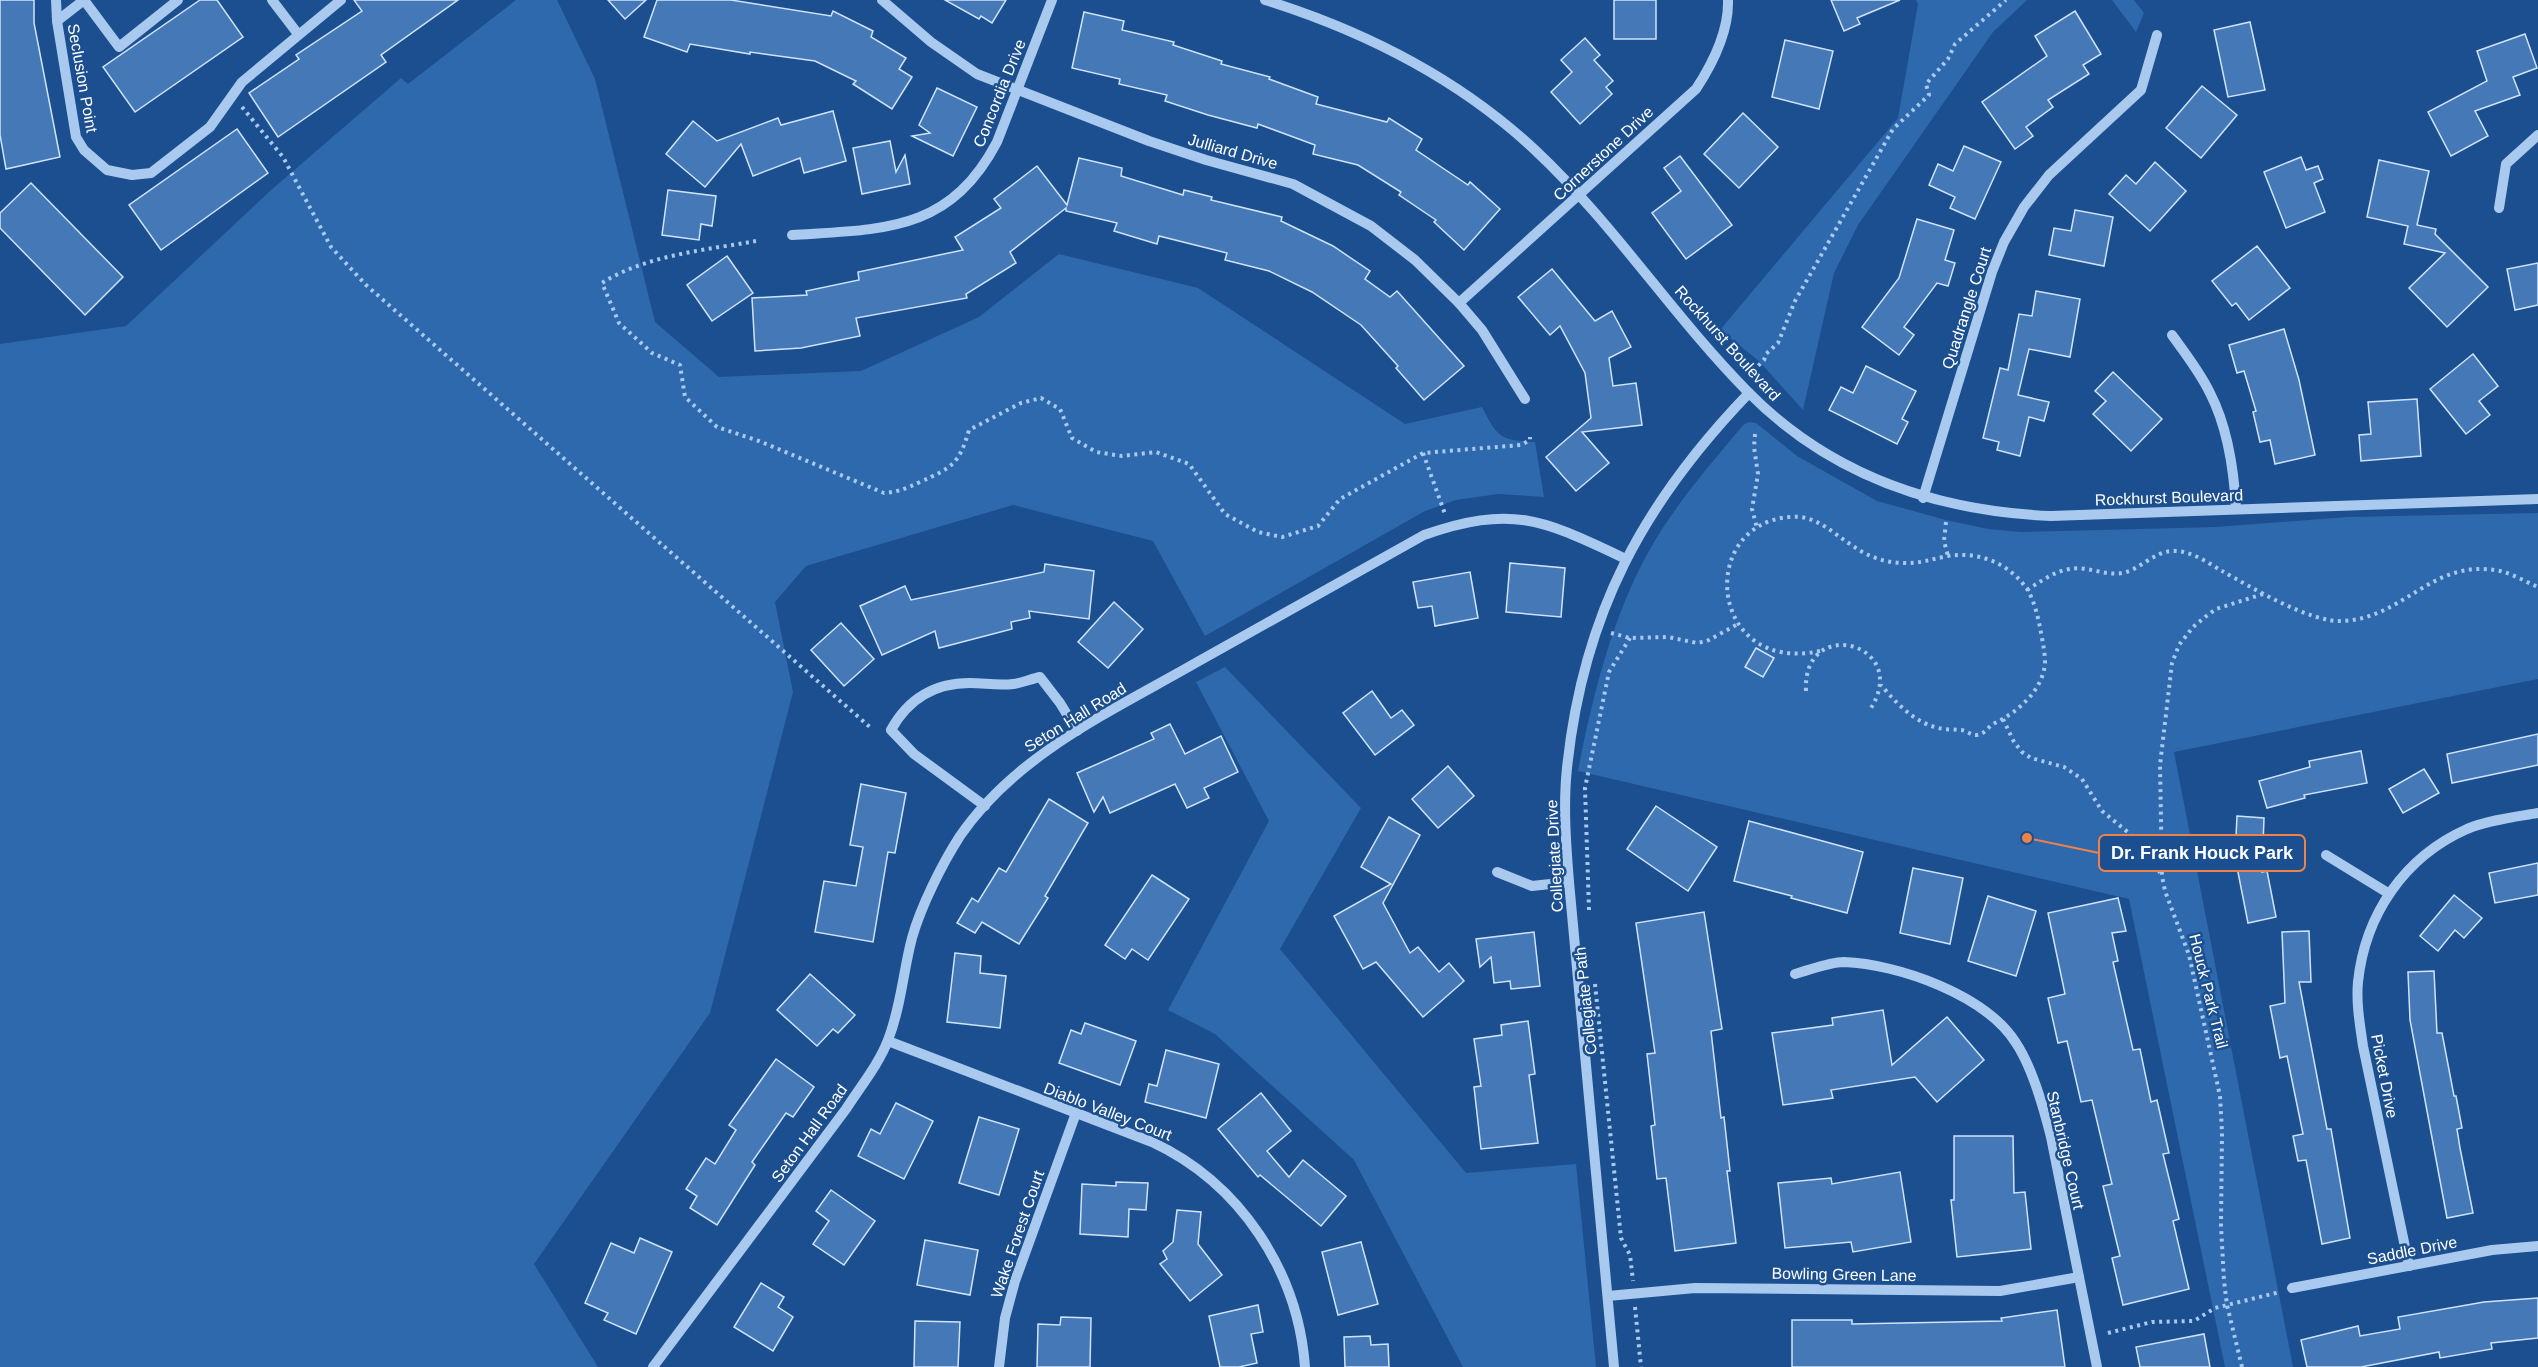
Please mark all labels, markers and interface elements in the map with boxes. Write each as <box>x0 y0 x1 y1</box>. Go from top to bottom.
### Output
street label: Seclusion Point <box>65 22 101 134</box>
street label: Concordia Drive <box>970 37 1029 150</box>
street label: Cornerstone Drive <box>1550 103 1657 204</box>
street label: Julliard Drive <box>1186 131 1280 172</box>
street label: Quadrangle Court <box>1939 245 1994 371</box>
street label: Rockhurst Boulevard <box>1672 282 1784 404</box>
street label: Rockhurst Boulevard <box>2095 486 2244 509</box>
street label: Seton Hall Road <box>1021 679 1129 756</box>
street label: Collegiate Drive <box>1543 799 1566 913</box>
callout: Dr. Frank Houck Park <box>2099 835 2305 871</box>
text: Dr. Frank Houck Park <box>2111 843 2294 863</box>
street label: Houck Park Trail <box>2186 932 2231 1050</box>
street label: Collegiate Path <box>1571 946 1600 1056</box>
street label: Picket Drive <box>2368 1033 2401 1120</box>
street label: Diablo Valley Court <box>1041 1079 1175 1144</box>
street label: Seton Hall Road <box>768 1081 851 1185</box>
street label: Stanbridge Court <box>2044 1089 2088 1211</box>
street label: Wake Forest Court <box>988 1168 1047 1300</box>
street label: Saddle Drive <box>2366 1233 2459 1268</box>
street label: Bowling Green Lane <box>1771 1265 1917 1284</box>

